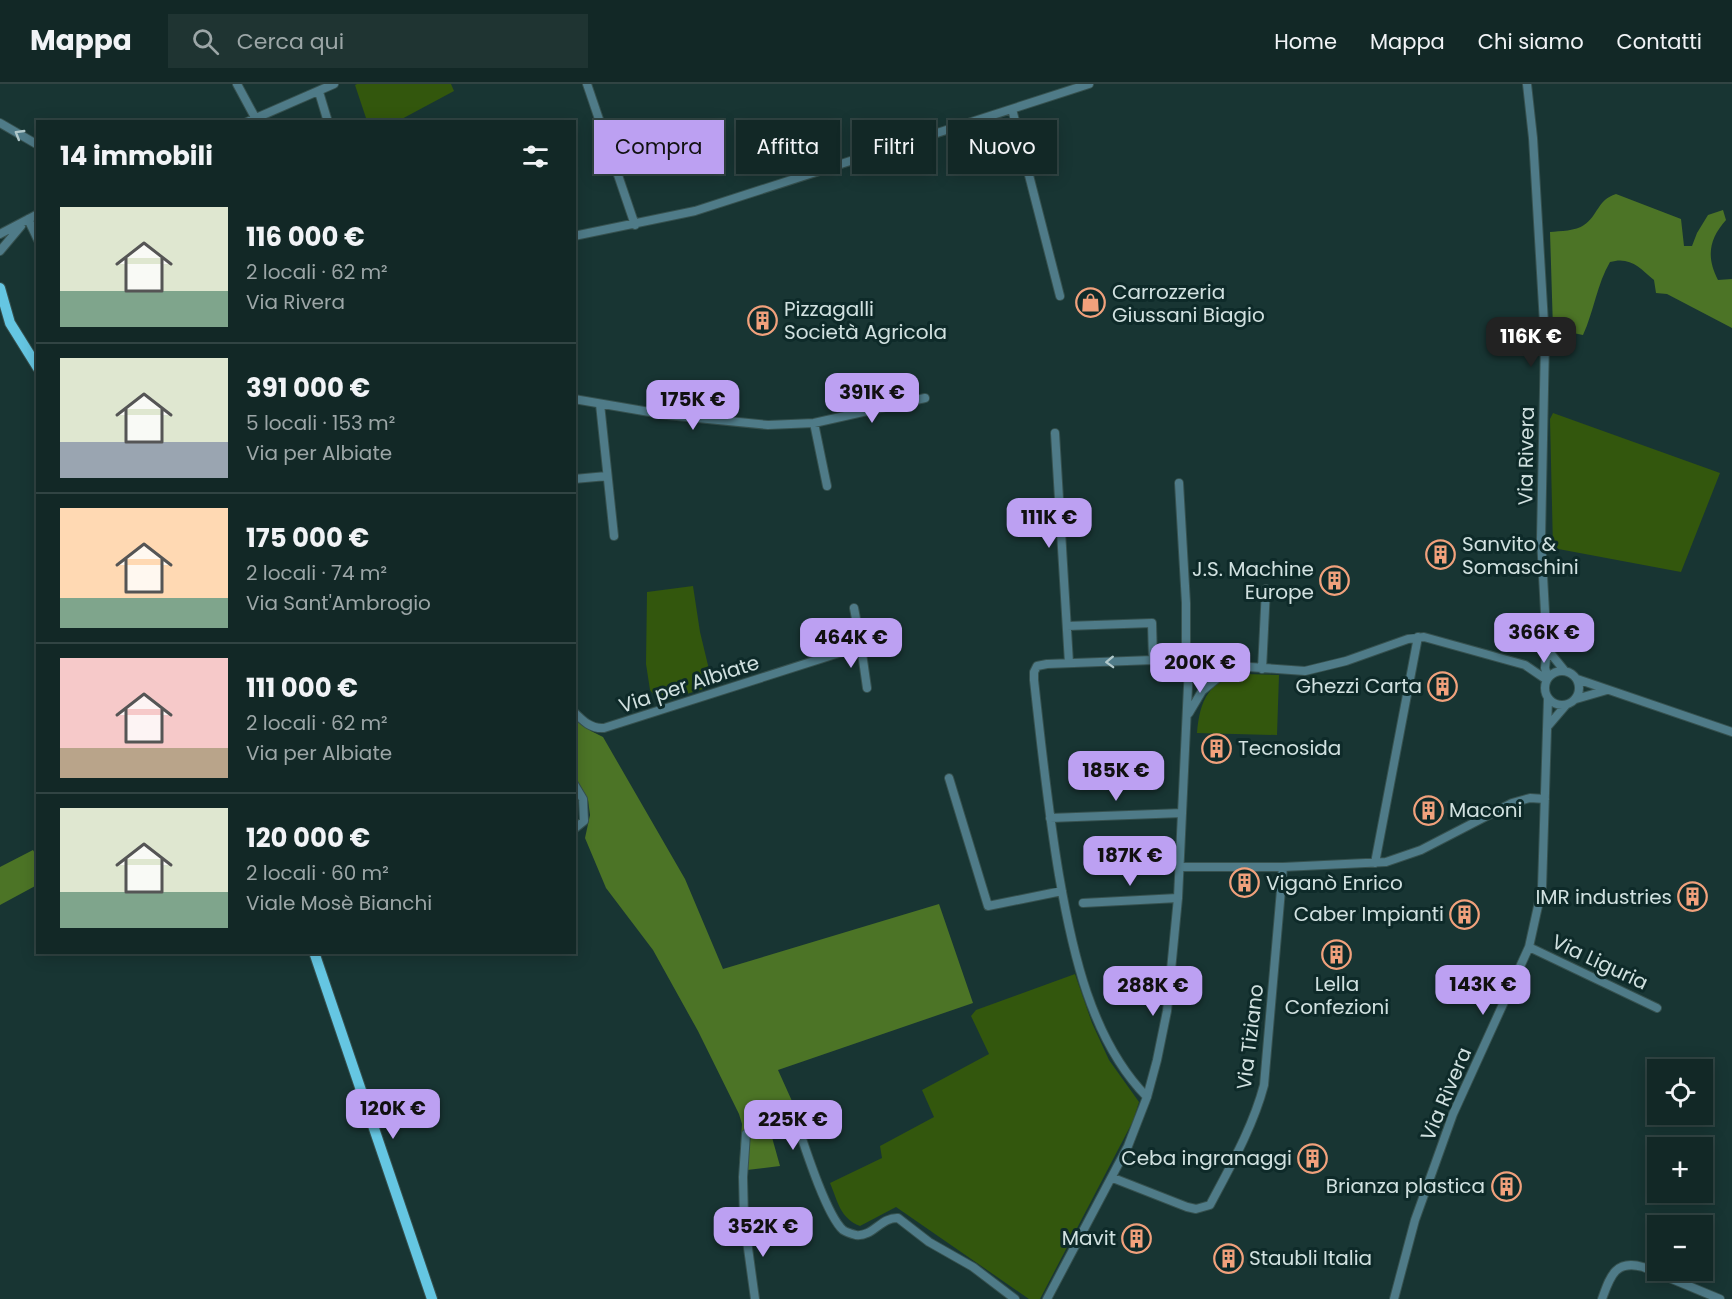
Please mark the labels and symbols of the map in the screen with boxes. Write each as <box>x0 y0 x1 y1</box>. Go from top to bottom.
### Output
one-way arrow <box>15 130 25 142</box>
place label: Carrozzeria Giussani Biagio <box>1112 278 1265 329</box>
shop icon: Carrozzeria Giussani Biagio <box>1075 287 1107 319</box>
place label: Pizzagalli Società Agricola <box>784 295 947 346</box>
building icon: Pizzagalli Società Agricola <box>747 304 779 336</box>
pin: 116K € <box>1482 317 1580 368</box>
pin: 391K € <box>823 373 921 424</box>
pin: 175K € <box>644 380 742 431</box>
street label: Via Rivera <box>1511 406 1541 506</box>
pin: 111K € <box>1000 498 1098 549</box>
place label: Sanvito & Somaschini <box>1462 530 1579 581</box>
building icon: Sanvito & Somaschini <box>1425 539 1457 571</box>
place label: J.S. Machine Europe <box>1192 555 1314 606</box>
building icon: J.S. Machine Europe <box>1319 565 1351 597</box>
pin: 366K € <box>1495 613 1593 664</box>
pin: 464K € <box>802 618 900 669</box>
pin: 200K € <box>1151 643 1249 694</box>
street label: Via per Albiate <box>615 648 763 720</box>
one-way arrow <box>1106 655 1115 668</box>
building icon: Ghezzi Carta <box>1427 670 1459 702</box>
place label: Ghezzi Carta <box>1296 672 1422 700</box>
building icon: Tecnosida <box>1201 732 1233 764</box>
place label: Tecnosida <box>1238 734 1341 762</box>
pin: 185K € <box>1067 751 1165 802</box>
building icon: Maconi <box>1412 794 1444 826</box>
place label: Maconi <box>1449 796 1522 824</box>
pin: 187K € <box>1081 836 1179 887</box>
building icon: Viganò Enrico <box>1229 867 1261 899</box>
place label: Viganò Enrico <box>1266 869 1403 897</box>
building icon: IMR industries <box>1677 881 1709 913</box>
place label: IMR industries <box>1535 883 1672 911</box>
building icon: Caber Impianti <box>1449 898 1481 930</box>
place label: Caber Impianti <box>1294 900 1444 928</box>
street label: Via Liguria <box>1547 928 1653 996</box>
building icon: Lella Confezioni <box>1321 938 1353 970</box>
pin: 143K € <box>1434 965 1532 1016</box>
pin: 288K € <box>1104 966 1202 1017</box>
place label: Lella Confezioni <box>1285 970 1389 1021</box>
street label: Via Tiziano <box>1230 983 1270 1091</box>
street label: Via Rivera <box>1414 1043 1478 1145</box>
pin: 120K € <box>344 1089 442 1140</box>
pin: 225K € <box>744 1100 842 1151</box>
building icon: Ceba ingranaggi <box>1297 1142 1329 1174</box>
place label: Ceba ingranaggi <box>1121 1144 1292 1172</box>
building icon: Brianza plastica <box>1490 1170 1522 1202</box>
place label: Brianza plastica <box>1326 1172 1485 1200</box>
pin: 352K € <box>714 1207 812 1258</box>
building icon: Mavit <box>1121 1222 1153 1254</box>
place label: Mavit <box>1062 1224 1116 1252</box>
building icon: Staubli Italia <box>1212 1242 1244 1274</box>
place label: Staubli Italia <box>1249 1244 1372 1272</box>

